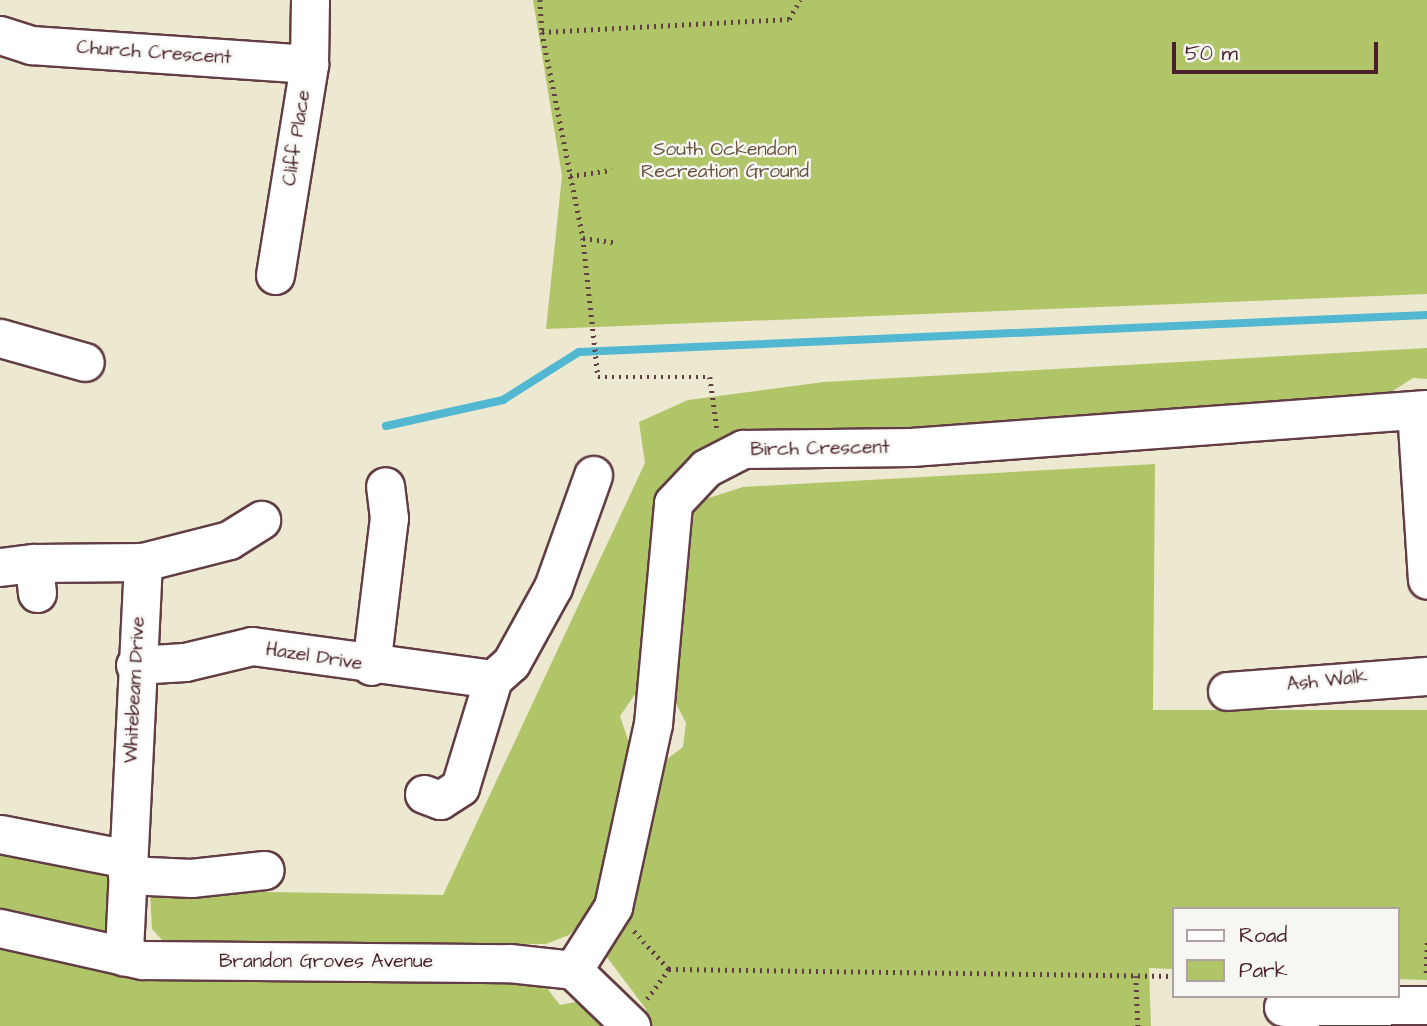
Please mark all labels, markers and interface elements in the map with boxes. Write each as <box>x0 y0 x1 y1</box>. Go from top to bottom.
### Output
scale bar <box>1175 28 1382 72</box>
street label: Church Crescent <box>76 36 232 70</box>
text: 50 m <box>1185 39 1238 68</box>
street label: Cliff Place <box>278 89 316 187</box>
park label: South Ockendon Recreation Ground <box>641 139 809 183</box>
street label: Birch Crescent <box>750 436 890 462</box>
street label: Whitebeam Drive <box>120 616 150 764</box>
street label: Hazel Drive <box>264 638 364 676</box>
street label: Ash Walk <box>1286 665 1368 697</box>
legend <box>1172 907 1399 998</box>
text: Road <box>1239 921 1287 950</box>
street label: Brandon Groves Avenue <box>219 951 433 973</box>
text: Park <box>1239 956 1288 985</box>

